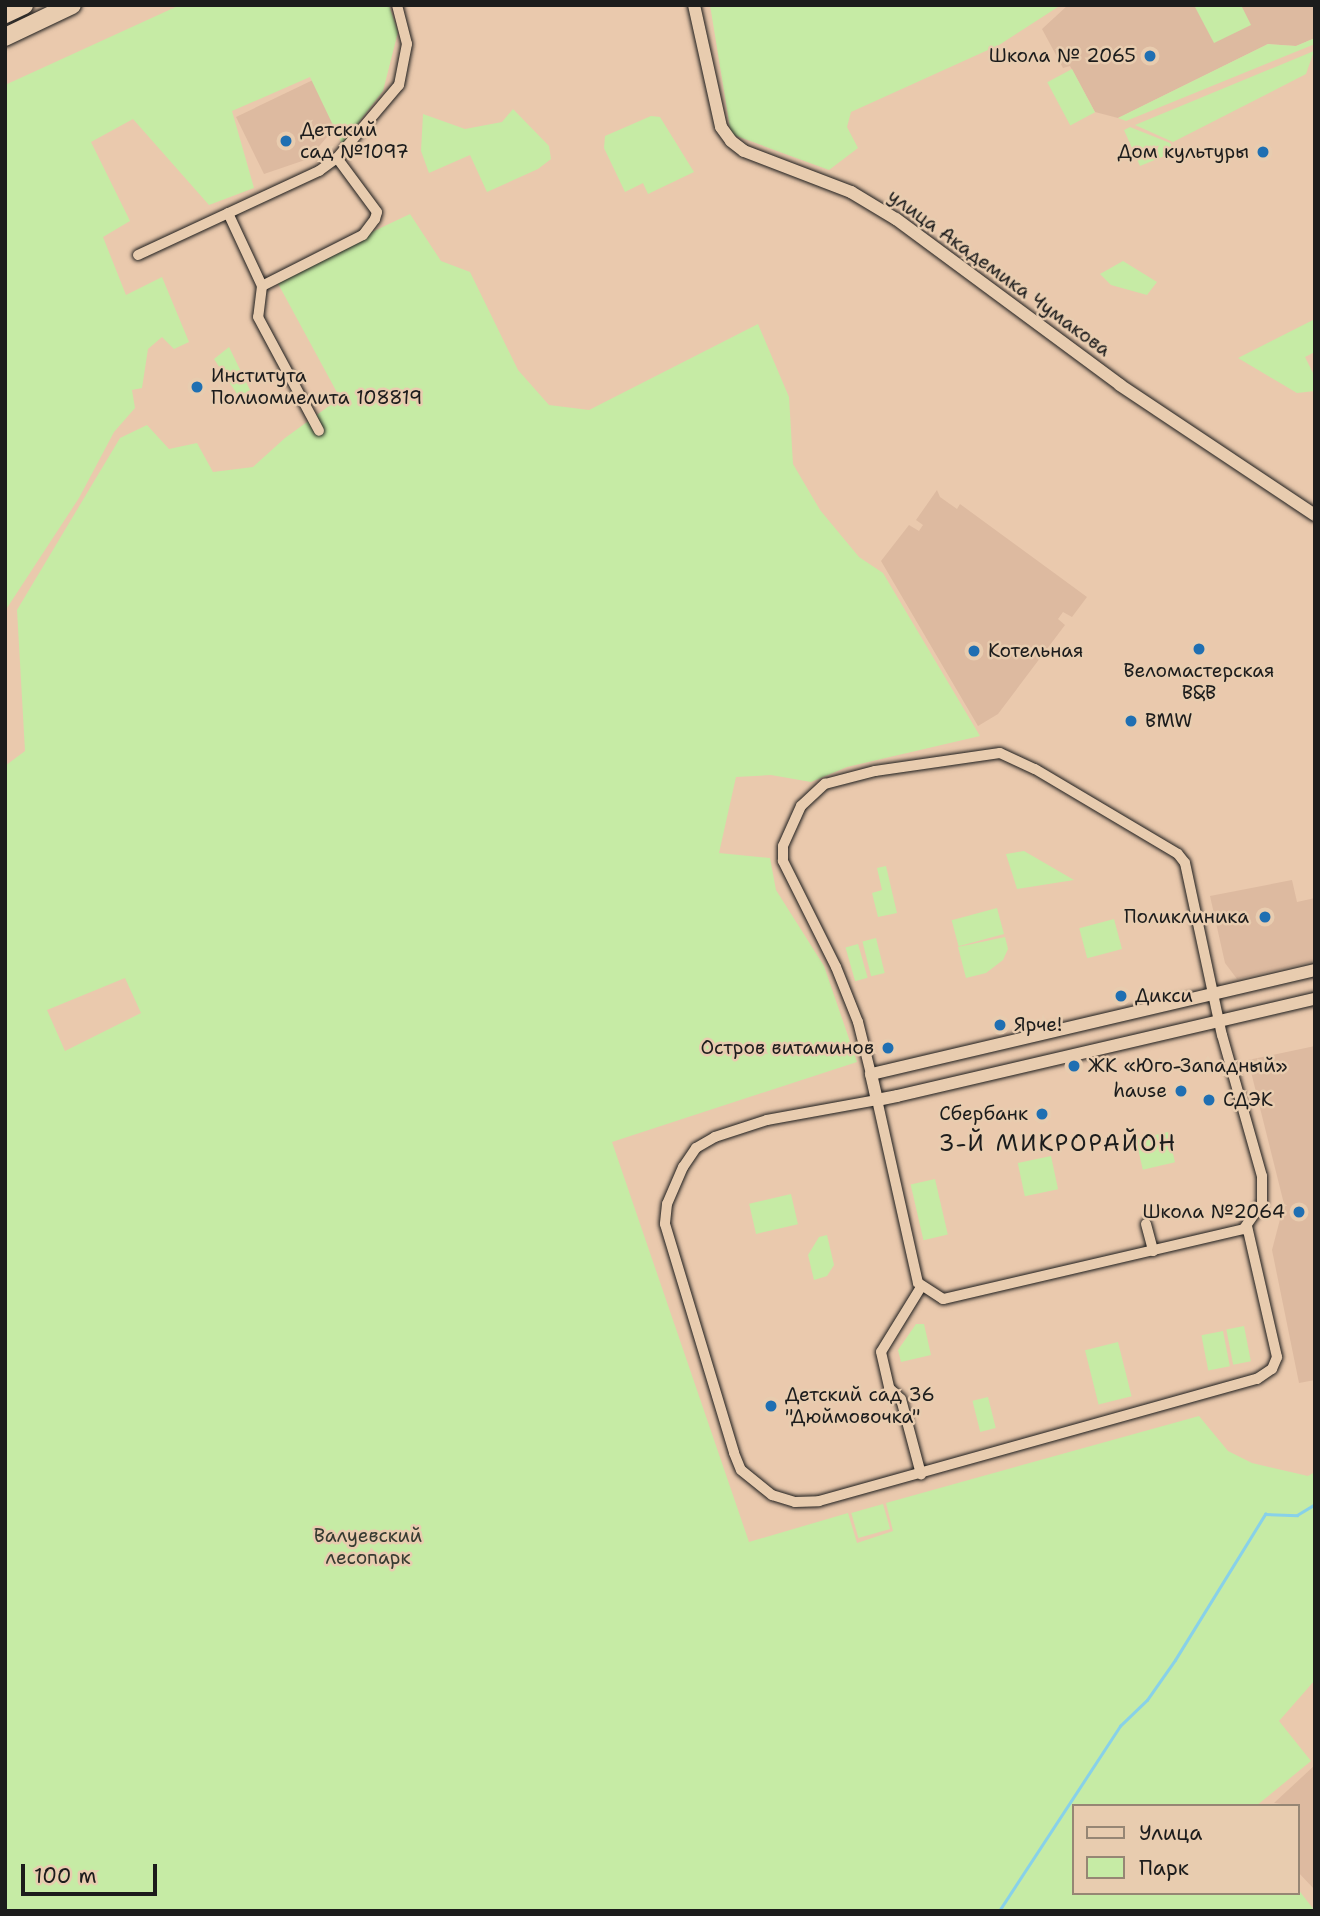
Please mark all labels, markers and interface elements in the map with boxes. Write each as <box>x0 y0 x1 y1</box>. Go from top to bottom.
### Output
place label: Школа № 2065 <box>989 45 1136 67</box>
marker: Школа № 2065 <box>1142 48 1158 64</box>
place label: Детский сад №1097 <box>300 119 409 163</box>
marker: Детский сад №1097 <box>278 133 294 149</box>
place label: Дом культуры <box>1117 141 1249 163</box>
marker: Дом культуры <box>1255 144 1271 160</box>
street label: улица Академика Чумакова <box>883 185 1115 361</box>
place label: Института Полиомиелита 108819 <box>211 365 422 409</box>
marker: Института Полиомиелита 108819 <box>189 379 205 395</box>
place label: Котельная <box>988 640 1084 662</box>
marker: Веломастерская B&B <box>1191 641 1207 657</box>
marker: Котельная <box>966 643 982 659</box>
place label: Веломастерская B&B <box>1124 660 1274 704</box>
place label: BMW <box>1145 710 1193 732</box>
marker: BMW <box>1123 713 1139 729</box>
place label: Поликлиника <box>1124 906 1249 928</box>
marker: Поликлиника <box>1255 907 1275 927</box>
place label: Дикси <box>1135 985 1193 1007</box>
marker: Дикси <box>1113 988 1129 1004</box>
place label: Ярче! <box>1014 1014 1062 1036</box>
marker: Ярче! <box>992 1017 1008 1033</box>
place label: Остров витаминов <box>700 1037 874 1059</box>
marker: Остров витаминов <box>880 1040 896 1056</box>
place label: ЖК «Юго-Западный» <box>1088 1055 1288 1077</box>
marker: ЖК «Юго-Западный» <box>1066 1058 1082 1074</box>
place label: hause <box>1113 1080 1167 1102</box>
marker: hause <box>1173 1083 1189 1099</box>
place label: СДЭК <box>1223 1089 1273 1111</box>
marker: СДЭК <box>1201 1092 1217 1108</box>
place label: Сбербанк <box>939 1103 1028 1125</box>
marker: Сбербанк <box>1034 1106 1050 1122</box>
district label: 3-Й МИКРОРАЙОН <box>940 1129 1176 1157</box>
place label: Школа №2064 <box>1142 1201 1285 1223</box>
marker: Школа №2064 <box>1291 1204 1307 1220</box>
place label: Детский сад 36 "Дюймовочка" <box>785 1384 935 1428</box>
marker: Детский сад 36 "Дюймовочка" <box>763 1398 779 1414</box>
park label: Валуевский лесопарк <box>314 1525 422 1569</box>
legend <box>1072 1804 1299 1895</box>
text: Улица <box>1139 1819 1202 1847</box>
scale bar <box>24 1850 161 1894</box>
text: Парк <box>1139 1854 1189 1882</box>
text: 100 m <box>34 1862 97 1890</box>

